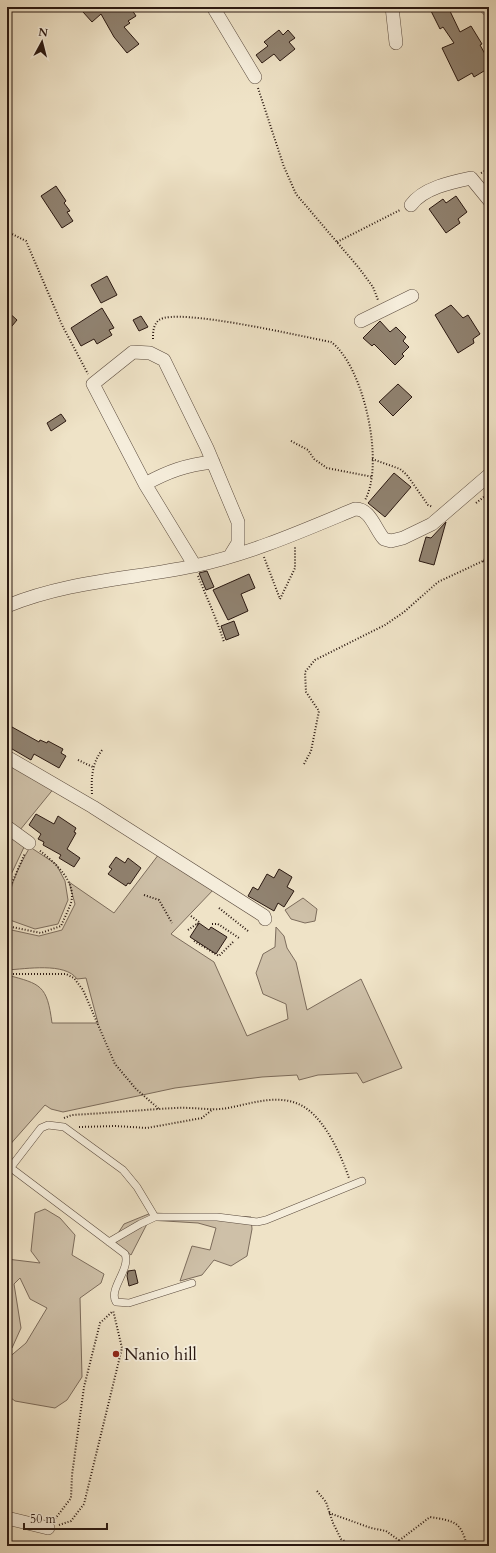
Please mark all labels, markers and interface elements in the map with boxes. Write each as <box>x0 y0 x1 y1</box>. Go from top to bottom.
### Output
north arrow <box>22 22 62 62</box>
text: N <box>38 25 49 41</box>
place label: Nanio hill <box>124 1343 197 1366</box>
marker: Nanio hill <box>111 1349 121 1359</box>
scale bar <box>24 1505 107 1531</box>
text: 50 m <box>30 1511 57 1527</box>

